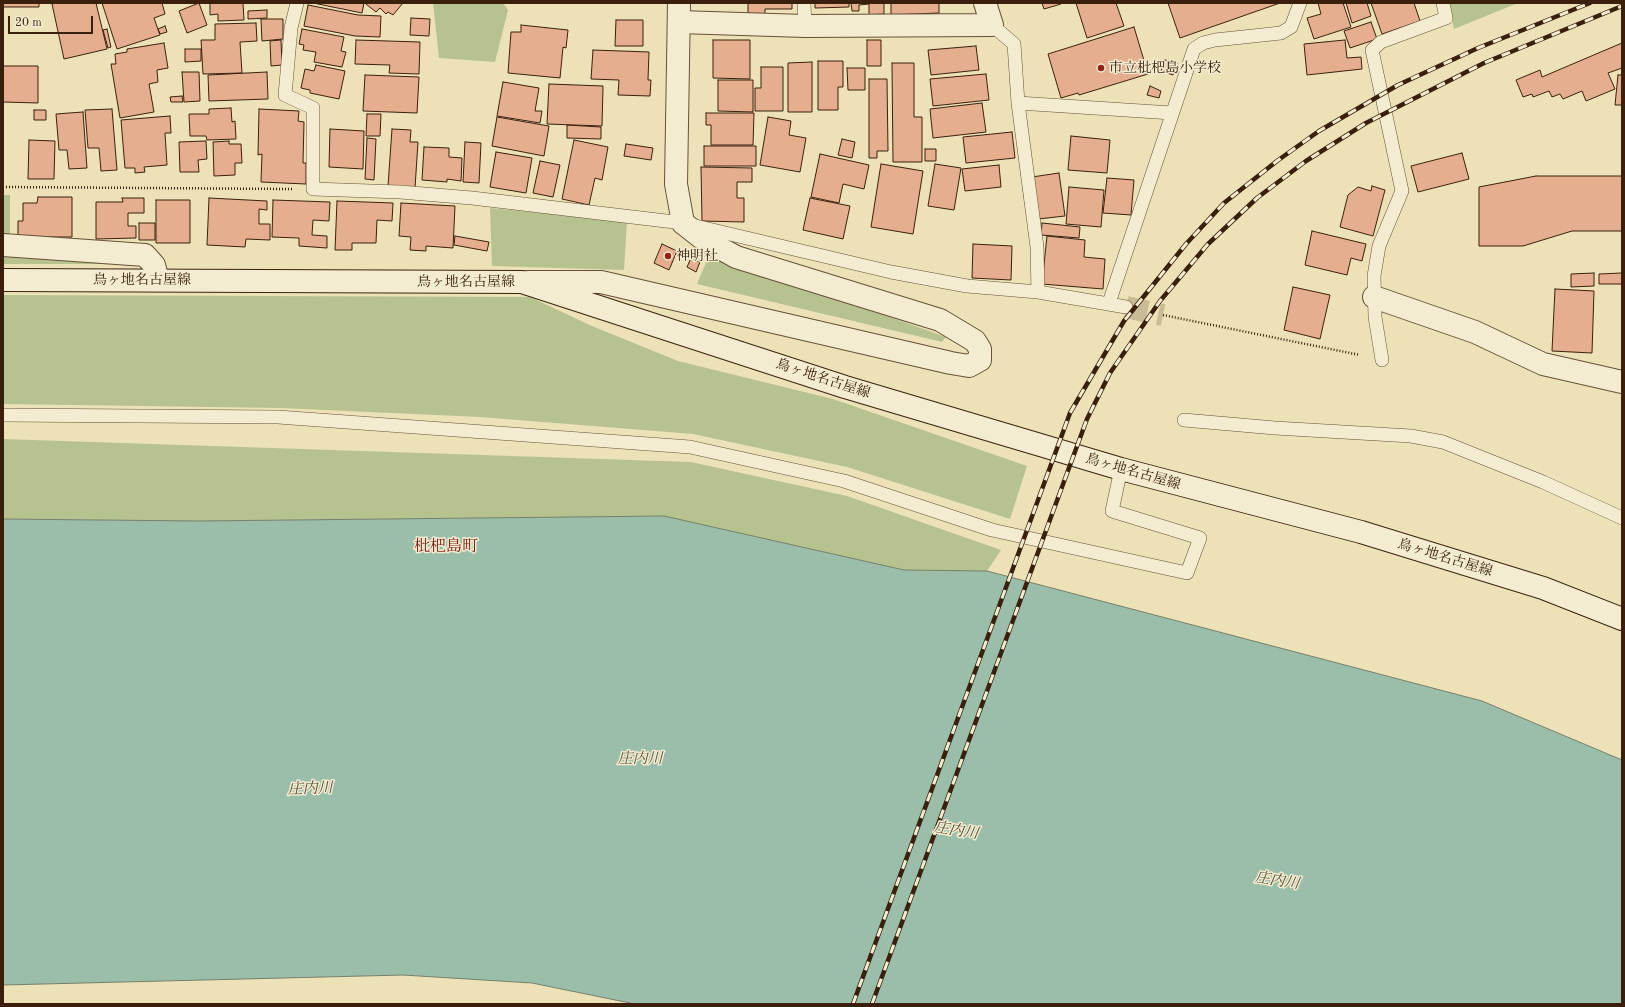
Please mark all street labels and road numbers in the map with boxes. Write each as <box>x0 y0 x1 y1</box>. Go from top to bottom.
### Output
street label: 鳥ヶ地名古屋線 <box>93 272 191 288</box>
street label: 鳥ヶ地名古屋線 <box>417 274 515 290</box>
street label: 鳥ヶ地名古屋線 <box>774 356 872 402</box>
street label: 鳥ヶ地名古屋線 <box>1084 450 1182 494</box>
street label: 鳥ヶ地名古屋線 <box>1396 536 1494 580</box>

